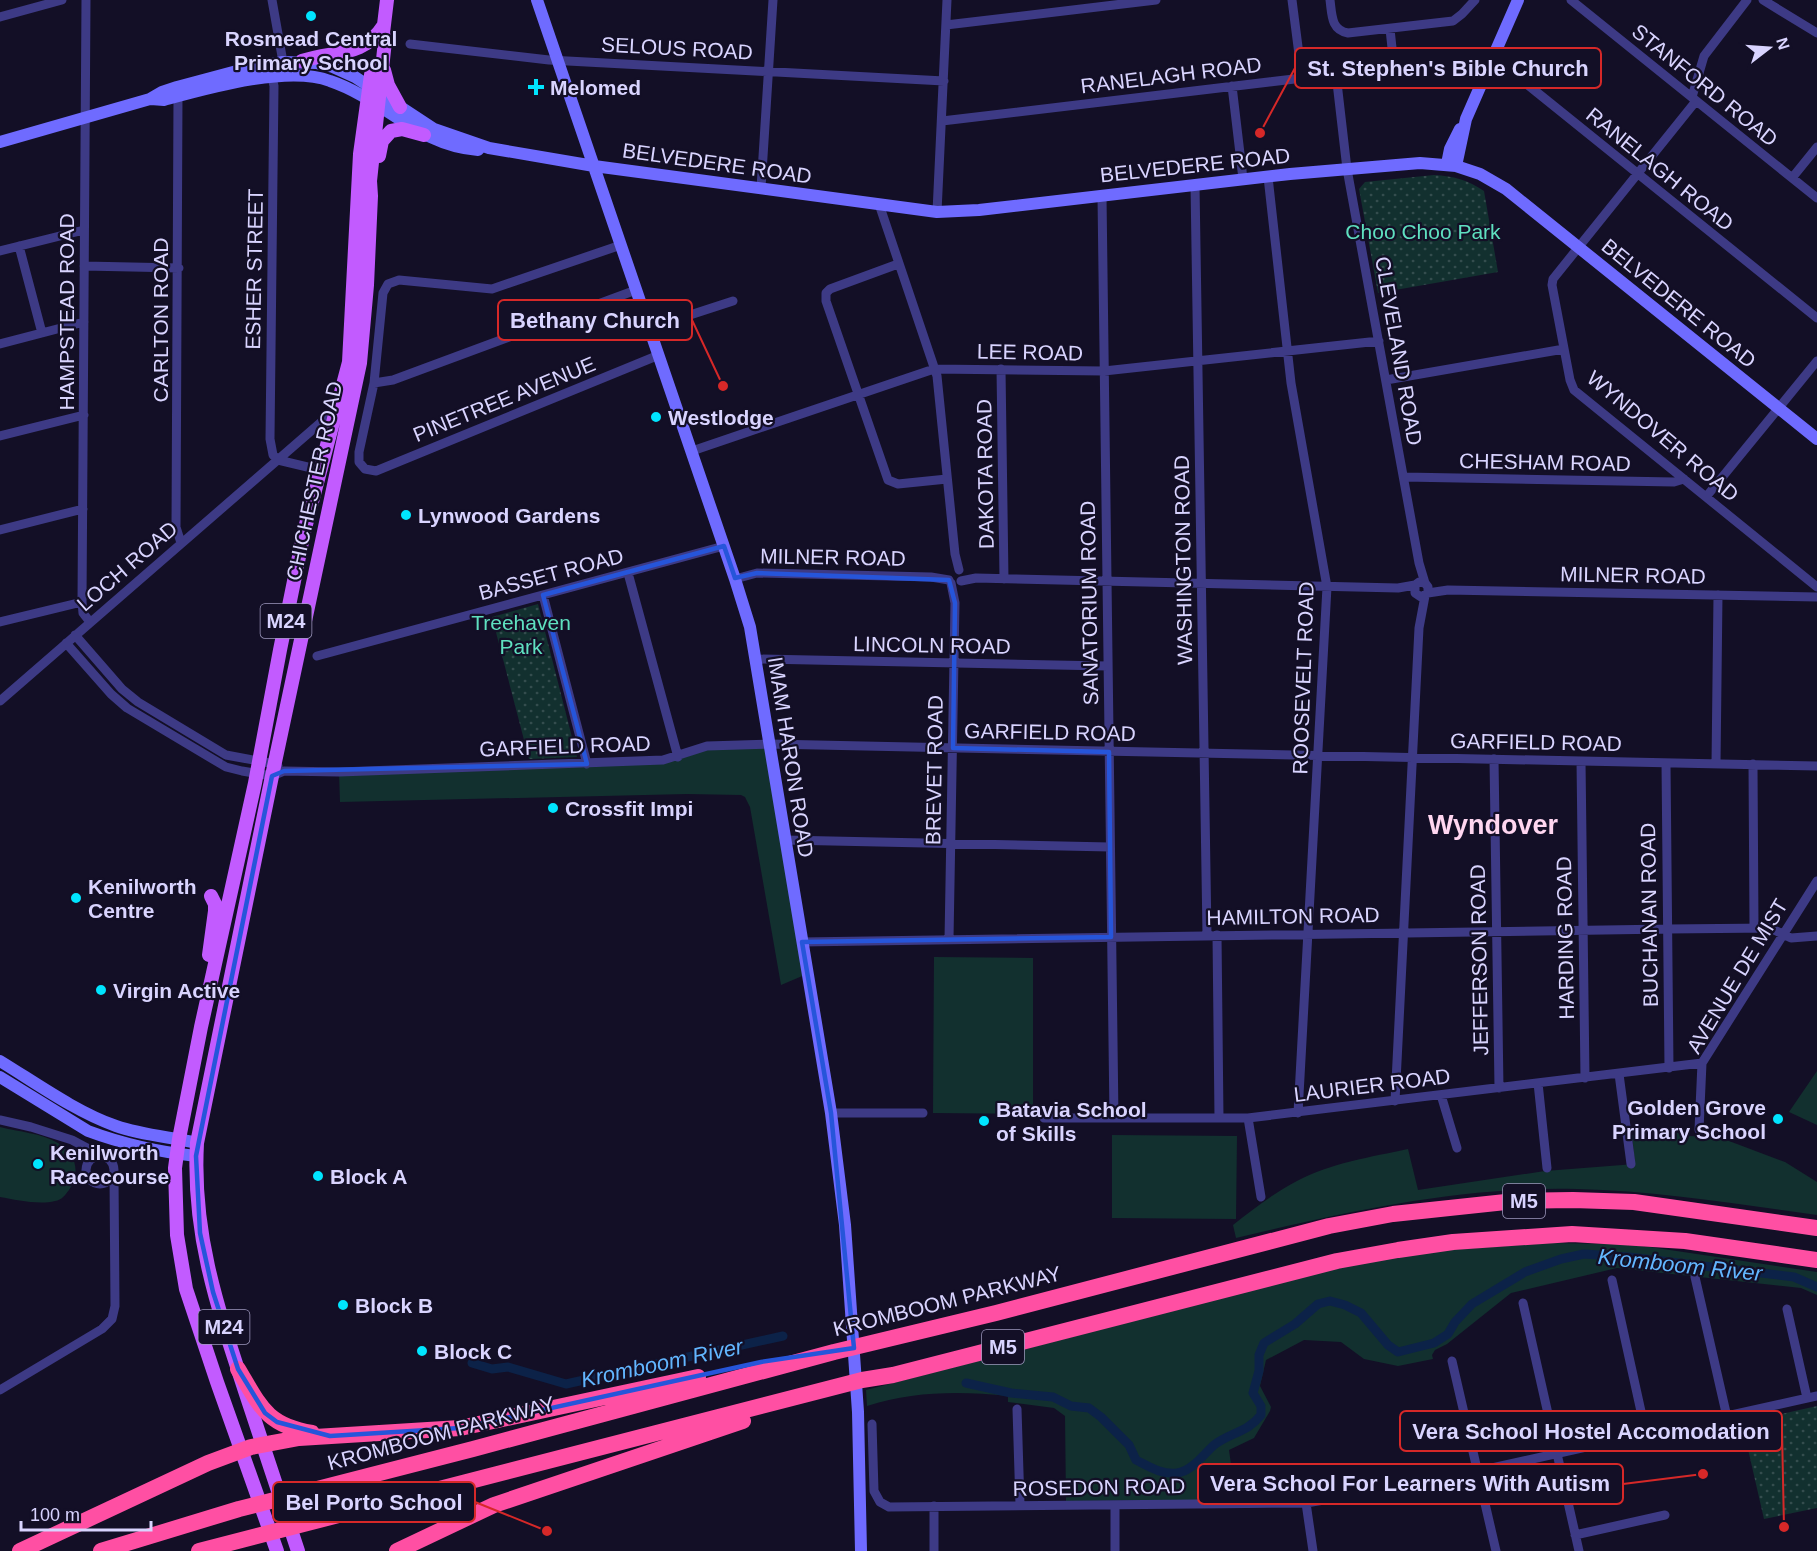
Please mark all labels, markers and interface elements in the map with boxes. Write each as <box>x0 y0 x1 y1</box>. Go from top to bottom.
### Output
marker: Rosmead Central Primary School <box>304 9 318 23</box>
street label: STANFORD ROAD <box>1627 18 1783 152</box>
north arrow <box>1739 18 1799 78</box>
place label: Rosmead Central Primary School <box>225 27 397 74</box>
street label: SELOUS ROAD <box>601 33 753 63</box>
callout: St. Stephen's Bible Church <box>1295 48 1601 88</box>
street label: RANELAGH ROAD <box>1079 52 1263 98</box>
text: St. Stephen's Bible Church <box>1307 56 1589 81</box>
place label: Melomed <box>550 76 641 99</box>
marker: Melomed <box>527 78 545 96</box>
street label: RANELAGH ROAD <box>1582 103 1738 235</box>
street label: BELVEDERE ROAD <box>621 138 813 188</box>
street label: BELVEDERE ROAD <box>1099 144 1291 186</box>
street label: ESHER STREET <box>241 188 267 350</box>
street label: HAMPSTEAD ROAD <box>55 213 78 411</box>
park label: Choo Choo Park <box>1345 220 1501 243</box>
street label: BELVEDERE ROAD <box>1598 234 1760 372</box>
street label: CARLTON ROAD <box>149 238 172 402</box>
street label: CLEVELAND ROAD <box>1371 255 1427 447</box>
callout: Bethany Church <box>498 300 692 340</box>
text: Bethany Church <box>510 308 680 333</box>
street label: LEE ROAD <box>977 340 1083 364</box>
street label: PINETREE AVENUE <box>410 352 598 446</box>
street label: WYNDOVER ROAD <box>1583 366 1743 506</box>
street label: CHICHESTER ROAD <box>282 379 346 583</box>
street label: DAKOTA ROAD <box>972 399 998 549</box>
place label: Westlodge <box>668 406 774 429</box>
marker: Westlodge <box>649 410 663 424</box>
street label: CHESHAM ROAD <box>1459 449 1631 475</box>
street label: WASHINGTON ROAD <box>1170 455 1196 665</box>
street label: SANATORIUM ROAD <box>1076 501 1102 705</box>
place label: Lynwood Gardens <box>418 504 600 527</box>
marker: Lynwood Gardens <box>399 508 413 522</box>
street label: LOCH ROAD <box>72 516 182 616</box>
street label: BASSET ROAD <box>476 544 626 604</box>
street label: MILNER ROAD <box>760 544 906 570</box>
street label: MILNER ROAD <box>1560 562 1706 588</box>
street label: ROOSEVELT ROAD <box>1288 581 1318 775</box>
road number: M24 <box>260 604 312 638</box>
park label: Treehaven Park <box>471 611 571 658</box>
street label: LINCOLN ROAD <box>853 632 1011 658</box>
street label: IMAM HARON ROAD <box>764 655 818 859</box>
street label: BREVET ROAD <box>921 695 947 845</box>
street label: GARFIELD ROAD <box>964 719 1136 745</box>
street label: GARFIELD ROAD <box>1450 729 1622 755</box>
street label: GARFIELD ROAD <box>479 732 651 760</box>
place label: Crossfit Impi <box>565 797 693 820</box>
marker: Crossfit Impi <box>546 801 560 815</box>
district label: Wyndover <box>1428 810 1559 840</box>
street label: BUCHANAN ROAD <box>1636 823 1662 1007</box>
street label: HARDING ROAD <box>1552 856 1578 1020</box>
street label: JEFFERSON ROAD <box>1466 864 1492 1056</box>
place label: Kenilworth Centre <box>88 875 197 922</box>
marker: Kenilworth Centre <box>69 891 83 905</box>
street label: AVENUE DE MIST <box>1682 895 1792 1057</box>
street label: HAMILTON ROAD <box>1206 903 1380 929</box>
place label: Virgin Active <box>113 979 240 1002</box>
marker: Virgin Active <box>94 983 108 997</box>
street label: LAURIER ROAD <box>1292 1064 1452 1106</box>
place label: Golden Grove Primary School <box>1612 1096 1766 1143</box>
place label: Batavia School of Skills <box>996 1098 1147 1145</box>
marker: Golden Grove Primary School <box>1771 1112 1785 1126</box>
marker: Batavia School of Skills <box>977 1114 991 1128</box>
place label: Kenilworth Racecourse <box>50 1141 169 1188</box>
marker: Kenilworth Racecourse <box>31 1157 45 1171</box>
place label: Block A <box>330 1165 407 1188</box>
marker: Block A <box>311 1169 325 1183</box>
road number: M5 <box>1503 1184 1545 1218</box>
water label: Kromboom River <box>1597 1244 1765 1286</box>
street label: KROMBOOM PARKWAY <box>831 1262 1063 1340</box>
place label: Block B <box>355 1294 433 1317</box>
marker: Block B <box>336 1298 350 1312</box>
road number: M24 <box>198 1310 250 1344</box>
road number: M5 <box>982 1330 1024 1364</box>
water label: Kromboom River <box>579 1333 747 1392</box>
place label: Block C <box>434 1340 512 1363</box>
marker: Block C <box>415 1344 429 1358</box>
street label: KROMBOOM PARKWAY <box>325 1392 557 1474</box>
callout: Vera School Hostel Accomodation <box>1400 1411 1782 1451</box>
text: Vera School Hostel Accomodation <box>1412 1419 1770 1444</box>
callout: Vera School For Learners With Autism <box>1198 1464 1623 1504</box>
text: Vera School For Learners With Autism <box>1210 1471 1610 1496</box>
street label: ROSEDON ROAD <box>1012 1474 1186 1500</box>
callout: Bel Porto School <box>273 1482 475 1522</box>
text: Bel Porto School <box>285 1490 463 1515</box>
scale bar <box>21 1494 152 1532</box>
text: 100 m <box>30 1505 80 1525</box>

